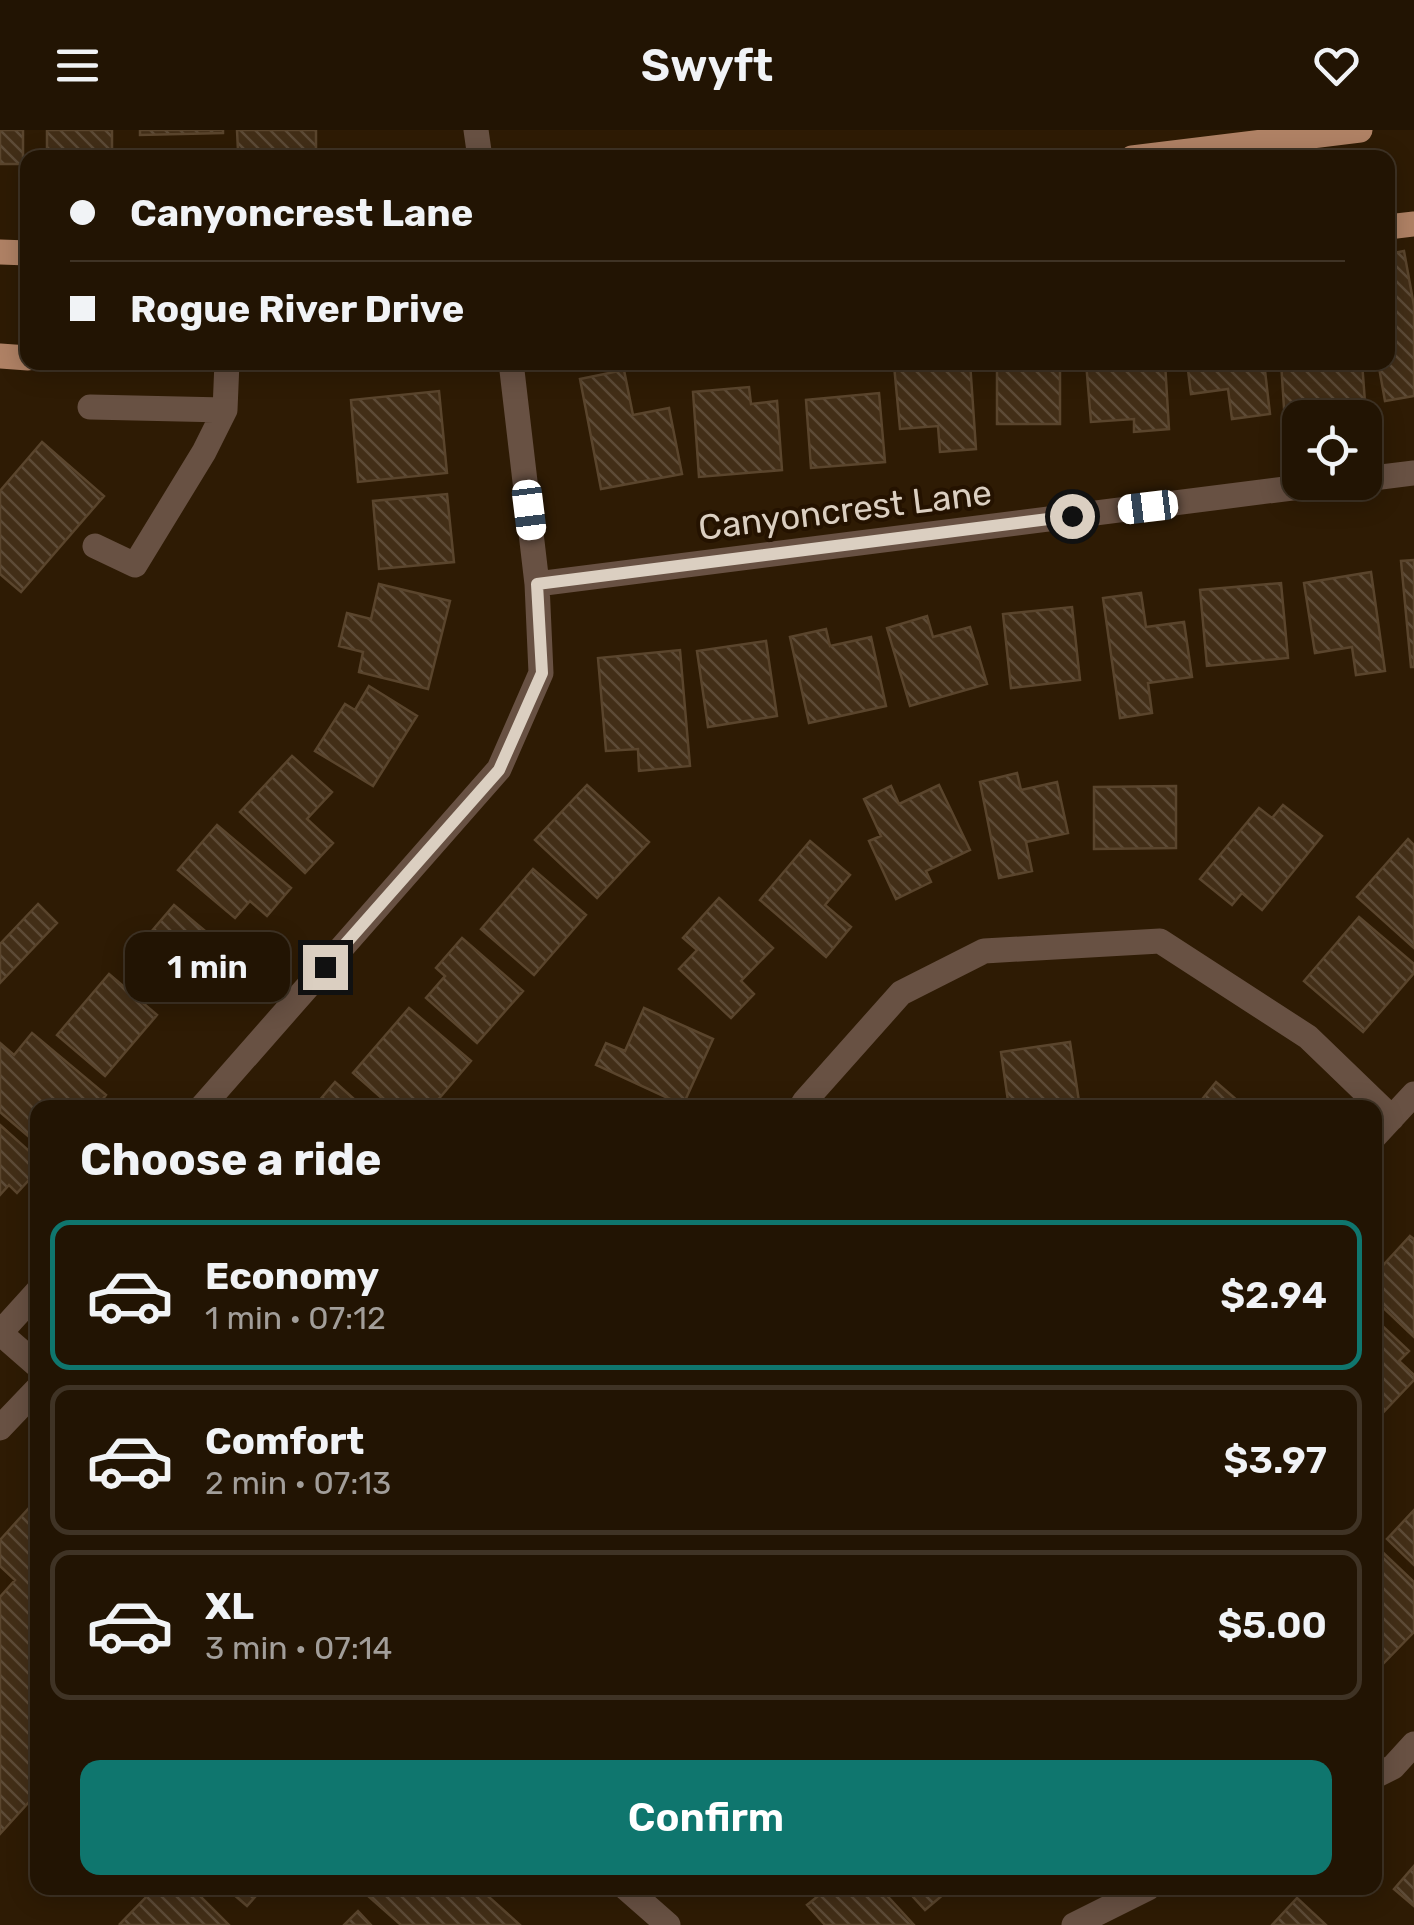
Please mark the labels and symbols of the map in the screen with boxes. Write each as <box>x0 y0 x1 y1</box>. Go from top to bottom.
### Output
street label: Canyoncrest Lane <box>696 471 994 549</box>
car <box>510 478 548 542</box>
car <box>1116 488 1180 526</box>
route start <box>1050 494 1095 539</box>
callout: 1 min <box>125 932 290 1002</box>
route end <box>303 945 348 990</box>

